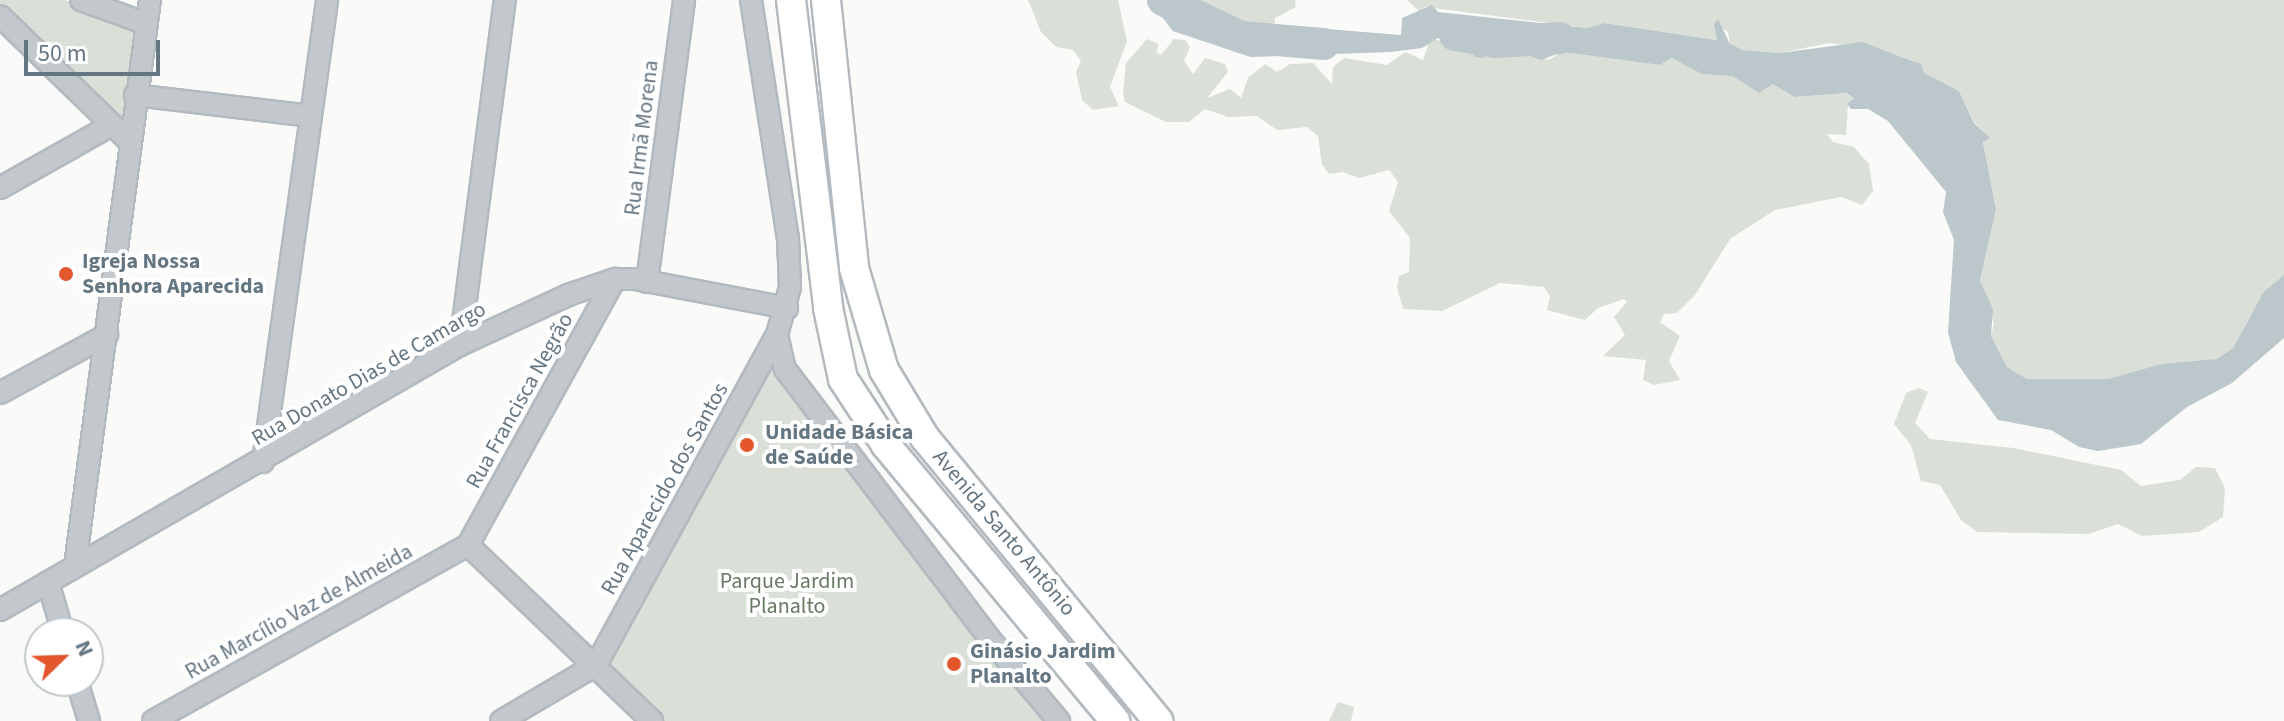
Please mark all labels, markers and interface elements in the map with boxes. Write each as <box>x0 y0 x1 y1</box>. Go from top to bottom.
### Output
scale bar <box>28 24 164 74</box>
text: 50 m <box>38 36 87 71</box>
street label: Rua Irmã Morena <box>619 59 665 217</box>
place label: Igreja Nossa Senhora Aparecida <box>82 248 264 300</box>
marker: Igreja Nossa Senhora Aparecida <box>57 265 75 283</box>
street label: Rua Donato Dias de Camargo <box>247 296 491 452</box>
street label: Rua Francisca Negrão <box>461 309 579 493</box>
street label: Rua Aparecido dos Santos <box>596 379 734 599</box>
place label: Unidade Básica de Saúde <box>765 419 913 470</box>
marker: Unidade Básica de Saúde <box>736 434 758 456</box>
street label: Avenida Santo Antônio <box>927 445 1081 621</box>
street label: Rua Marcílio Vaz de Almeida <box>181 538 417 686</box>
park label: Parque Jardim Planalto <box>720 568 854 620</box>
north arrow <box>24 617 104 697</box>
text: N <box>67 635 102 661</box>
place label: Ginásio Jardim Planalto <box>970 638 1116 690</box>
marker: Ginásio Jardim Planalto <box>945 655 963 673</box>

